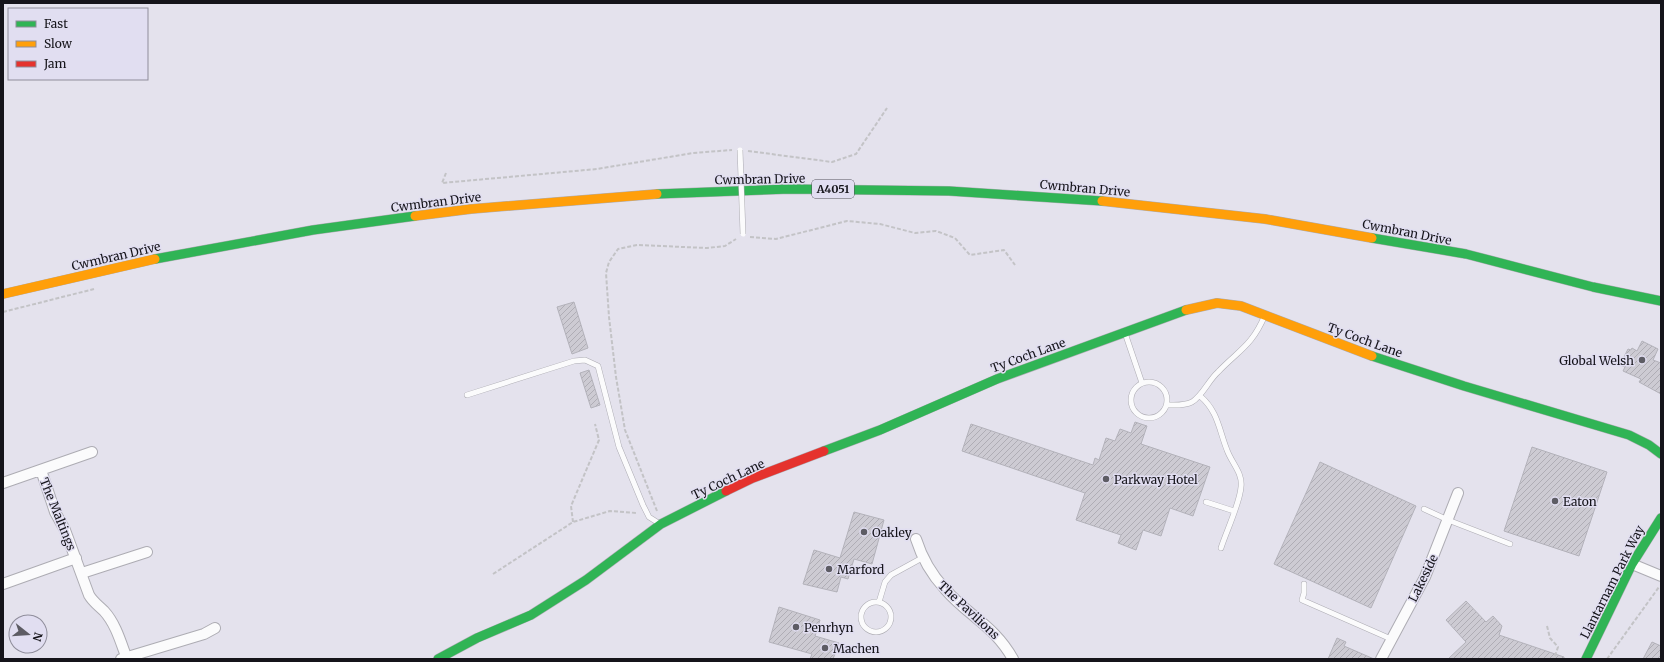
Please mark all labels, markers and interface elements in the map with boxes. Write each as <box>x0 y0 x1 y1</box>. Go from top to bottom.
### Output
legend <box>8 8 148 80</box>
text: Fast <box>44 16 68 31</box>
text: Slow <box>44 36 73 51</box>
text: Jam <box>43 56 67 71</box>
street label: Cwmbran Drive <box>715 171 805 187</box>
street label: Cwmbran Drive <box>1039 177 1131 199</box>
road number: A4051 <box>812 180 854 198</box>
street label: Cwmbran Drive <box>390 189 482 215</box>
street label: Cwmbran Drive <box>1361 216 1453 248</box>
street label: Cwmbran Drive <box>70 238 162 274</box>
street label: Ty Coch Lane <box>1326 320 1404 360</box>
street label: Ty Coch Lane <box>989 335 1067 375</box>
place label: Global Welsh <box>1559 353 1634 368</box>
marker: Global Welsh <box>1637 355 1647 365</box>
street label: Ty Coch Lane <box>689 456 767 502</box>
place label: Parkway Hotel <box>1114 472 1198 487</box>
marker: Parkway Hotel <box>1101 474 1111 484</box>
street label: The Maltings <box>37 476 79 553</box>
place label: Eaton <box>1563 494 1597 509</box>
marker: Eaton <box>1550 496 1560 506</box>
street label: Llantarnam Park Way <box>1577 523 1647 641</box>
place label: Oakley <box>872 525 912 540</box>
marker: Oakley <box>859 527 869 537</box>
street label: Lakeside <box>1405 552 1441 604</box>
place label: Marford <box>837 562 884 577</box>
marker: Marford <box>824 564 834 574</box>
street label: The Pavilions <box>935 578 1003 642</box>
north arrow <box>8 614 48 654</box>
place label: Penrhyn <box>804 620 853 635</box>
marker: Penrhyn <box>791 622 801 632</box>
text: N <box>30 631 46 643</box>
place label: Machen <box>833 641 879 656</box>
marker: Machen <box>820 643 830 653</box>

